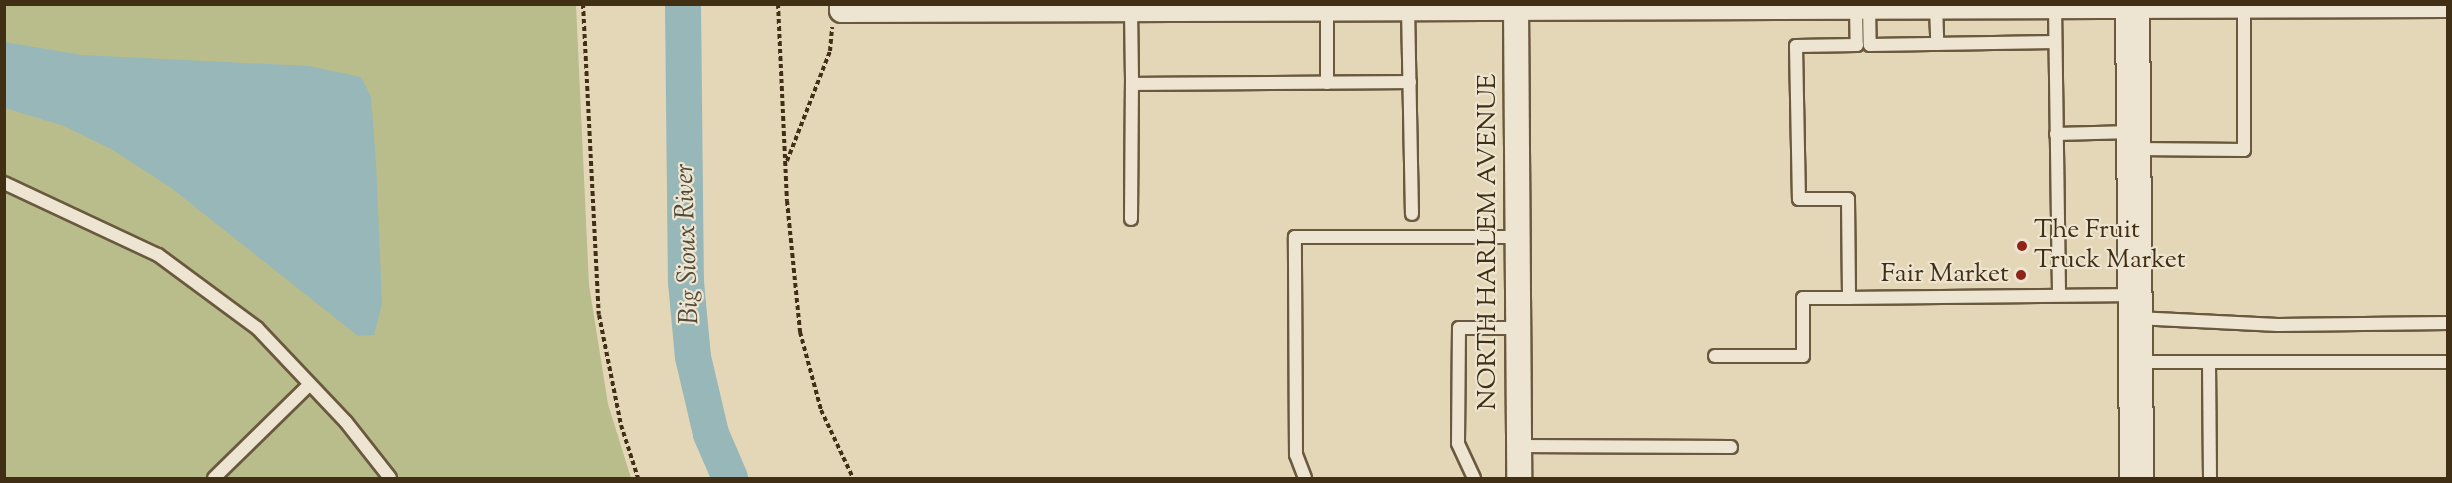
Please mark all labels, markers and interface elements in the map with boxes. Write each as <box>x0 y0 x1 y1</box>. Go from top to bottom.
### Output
street label: NORTH HARLEM AVENUE <box>1473 74 1505 410</box>
water label: Big Sioux River <box>669 163 707 325</box>
place label: The Fruit Truck Market <box>2034 215 2186 276</box>
marker: The Fruit Truck Market <box>2015 239 2029 253</box>
place label: Fair Market <box>1881 259 2009 291</box>
marker: Fair Market <box>2014 268 2028 282</box>

